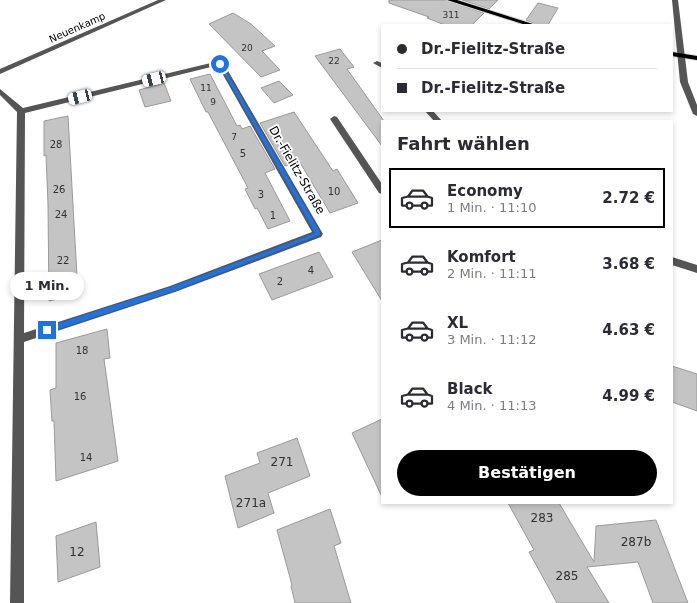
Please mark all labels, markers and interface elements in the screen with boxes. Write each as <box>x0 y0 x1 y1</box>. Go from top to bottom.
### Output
street label: Neuenkamp <box>47 10 107 45</box>
house number: 311 <box>442 10 460 20</box>
text: Dr.-Fielitz-Straße <box>421 40 565 58</box>
house number: 20 <box>241 43 253 53</box>
route start <box>211 55 229 73</box>
house number: 22 <box>328 56 340 66</box>
car <box>141 70 167 88</box>
text: Dr.-Fielitz-Straße <box>421 79 565 97</box>
house number: 11 <box>200 83 212 93</box>
car <box>67 88 93 106</box>
house number: 9 <box>210 97 216 107</box>
street label: Dr.-Fielitz-Straße <box>266 123 328 217</box>
house number: 7 <box>231 132 237 142</box>
text: Fahrt wählen <box>397 133 530 154</box>
house number: 28 <box>50 139 62 150</box>
house number: 5 <box>240 148 246 159</box>
icon: car <box>399 180 435 216</box>
text: Economy <box>447 182 523 200</box>
house number: 26 <box>53 184 65 195</box>
house number: 10 <box>328 186 340 197</box>
house number: 3 <box>258 189 264 200</box>
text: 2.72 € <box>602 189 655 207</box>
text: 1 Min. · 11:10 <box>447 200 536 215</box>
house number: 24 <box>55 209 67 220</box>
house number: 1 <box>270 210 276 221</box>
icon: car <box>399 246 435 282</box>
text: Komfort <box>447 248 516 266</box>
house number: 22 <box>57 255 69 266</box>
text: 3.68 € <box>602 255 655 273</box>
house number: 4 <box>308 265 314 276</box>
text: 2 Min. · 11:11 <box>447 266 536 281</box>
callout: 1 Min. <box>10 272 84 300</box>
house number: 2 <box>277 276 283 287</box>
text: 1 Min. <box>24 278 70 293</box>
icon: car <box>399 312 435 348</box>
text: XL <box>447 314 468 332</box>
route end <box>38 321 56 339</box>
text: 4.63 € <box>602 321 655 339</box>
text: 3 Min. · 11:12 <box>447 332 536 347</box>
house number: 18 <box>76 345 88 356</box>
icon: car <box>399 378 435 414</box>
text: Black <box>447 380 493 398</box>
text: 4.99 € <box>602 387 655 405</box>
house number: 16 <box>74 391 86 402</box>
text: 4 Min. · 11:13 <box>447 398 536 413</box>
button: Bestätigen <box>397 450 657 496</box>
house number: 14 <box>80 452 92 463</box>
house number: 271 <box>271 455 293 469</box>
house number: 271a <box>236 496 266 510</box>
house number: 283 <box>531 511 553 525</box>
house number: 287b <box>621 535 651 549</box>
house number: 12 <box>69 545 85 559</box>
house number: 285 <box>556 569 578 583</box>

